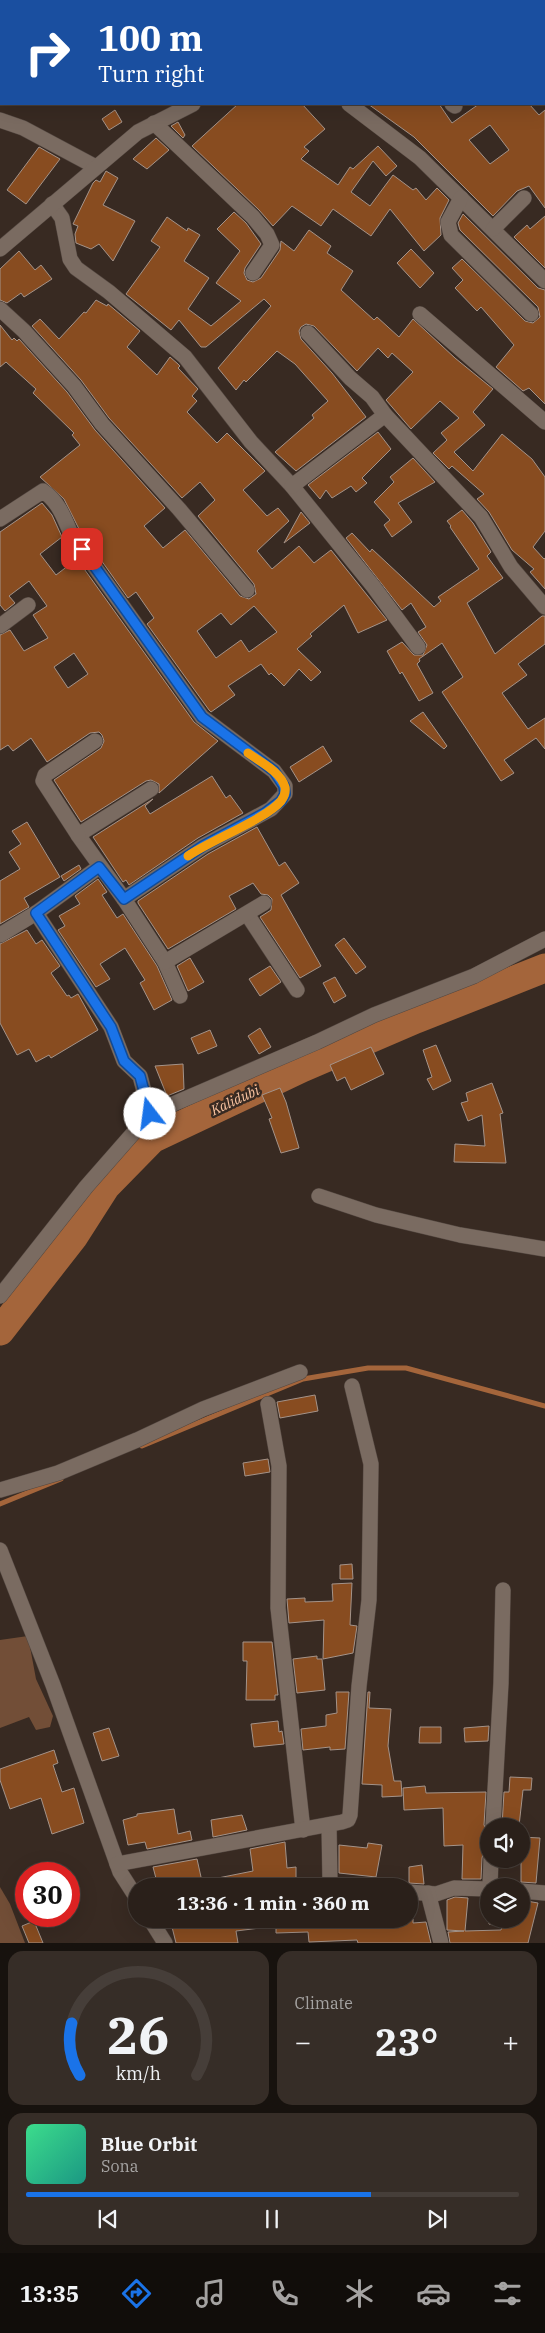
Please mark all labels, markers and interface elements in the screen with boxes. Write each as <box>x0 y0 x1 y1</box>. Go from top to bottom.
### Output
text: 100 m <box>98 15 203 61</box>
icon: right <box>15 20 80 85</box>
text: Turn right <box>98 59 205 88</box>
pin <box>61 528 103 570</box>
icon: arrive <box>68 535 96 563</box>
water label: Kalidubi <box>207 1081 263 1119</box>
position arrow <box>123 1087 175 1139</box>
map controls <box>480 1818 530 1928</box>
button: sound <box>480 1818 530 1868</box>
speed limit sign: 30 <box>15 1862 80 1927</box>
button: layers <box>480 1878 530 1928</box>
text: 13:36 · 1 min · 360 m <box>177 1891 369 1915</box>
text: Climate <box>295 1993 353 2013</box>
text: 26 <box>107 2001 169 2068</box>
text: 23° <box>375 2017 438 2066</box>
text: − <box>295 2023 311 2060</box>
text: + <box>502 2023 519 2060</box>
text: km/h <box>116 2062 161 2085</box>
text: Blue Orbit <box>101 2132 197 2156</box>
text: Sona <box>101 2156 138 2176</box>
icon: previous <box>94 2205 122 2233</box>
icon: pause <box>258 2205 286 2233</box>
icon: next <box>423 2205 451 2233</box>
icon: directions <box>119 2276 154 2311</box>
icon: music <box>193 2276 228 2311</box>
icon: phone <box>267 2276 302 2311</box>
icon: climate <box>342 2276 377 2311</box>
icon: car <box>416 2276 451 2311</box>
icon: filters <box>490 2276 525 2311</box>
text: 13:35 <box>20 2279 79 2308</box>

